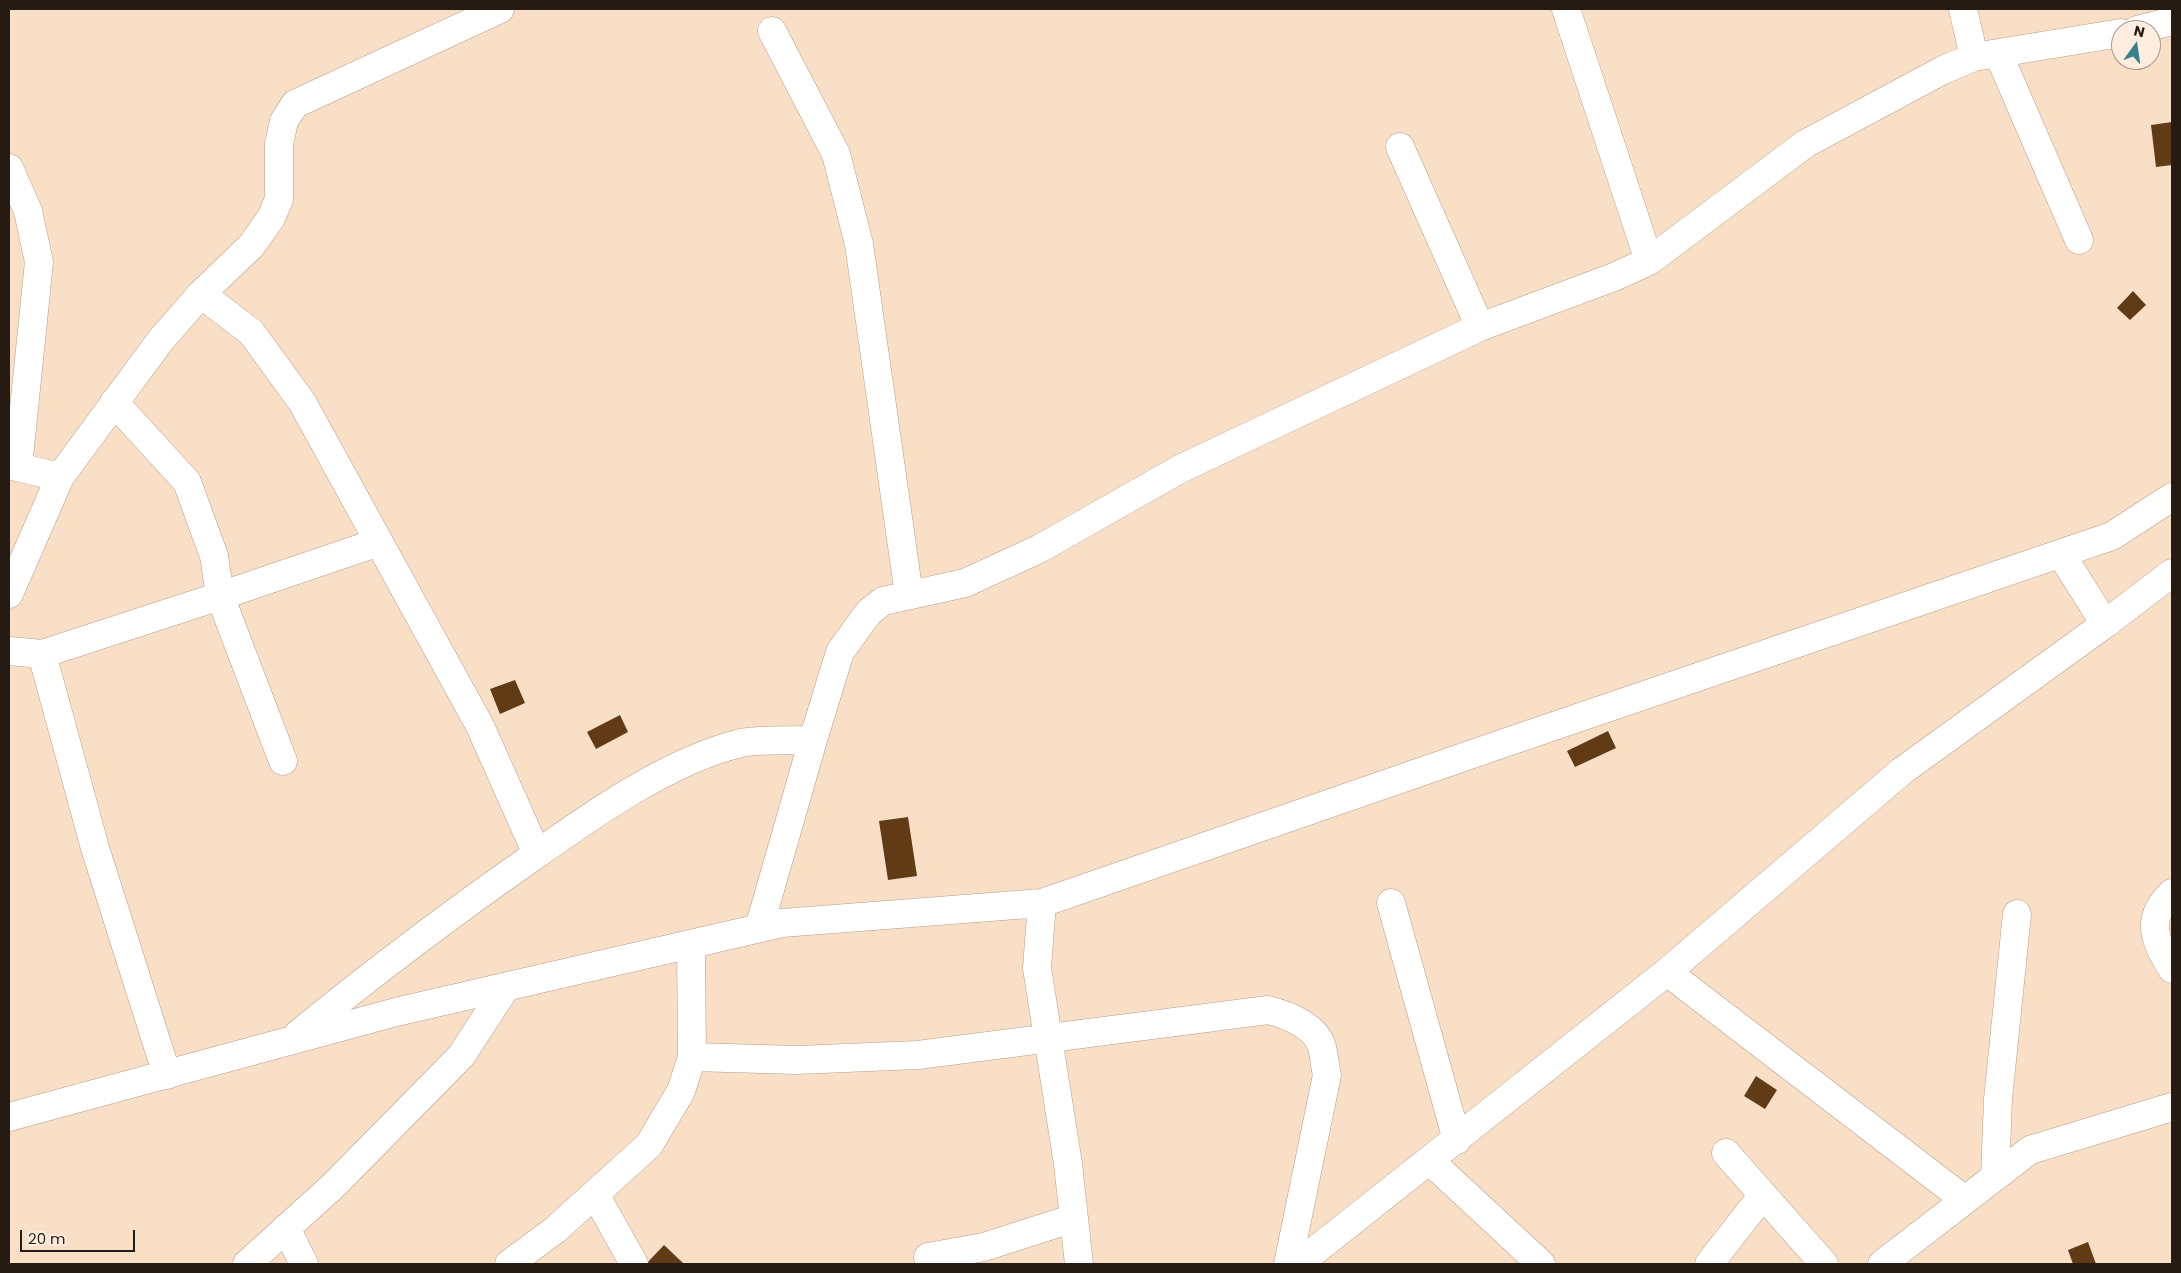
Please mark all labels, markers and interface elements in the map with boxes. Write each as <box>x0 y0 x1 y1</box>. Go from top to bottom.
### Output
north arrow <box>2111 20 2161 70</box>
text: N <box>2132 20 2147 42</box>
scale bar <box>22 1220 138 1252</box>
text: 20 m <box>28 1228 66 1249</box>

